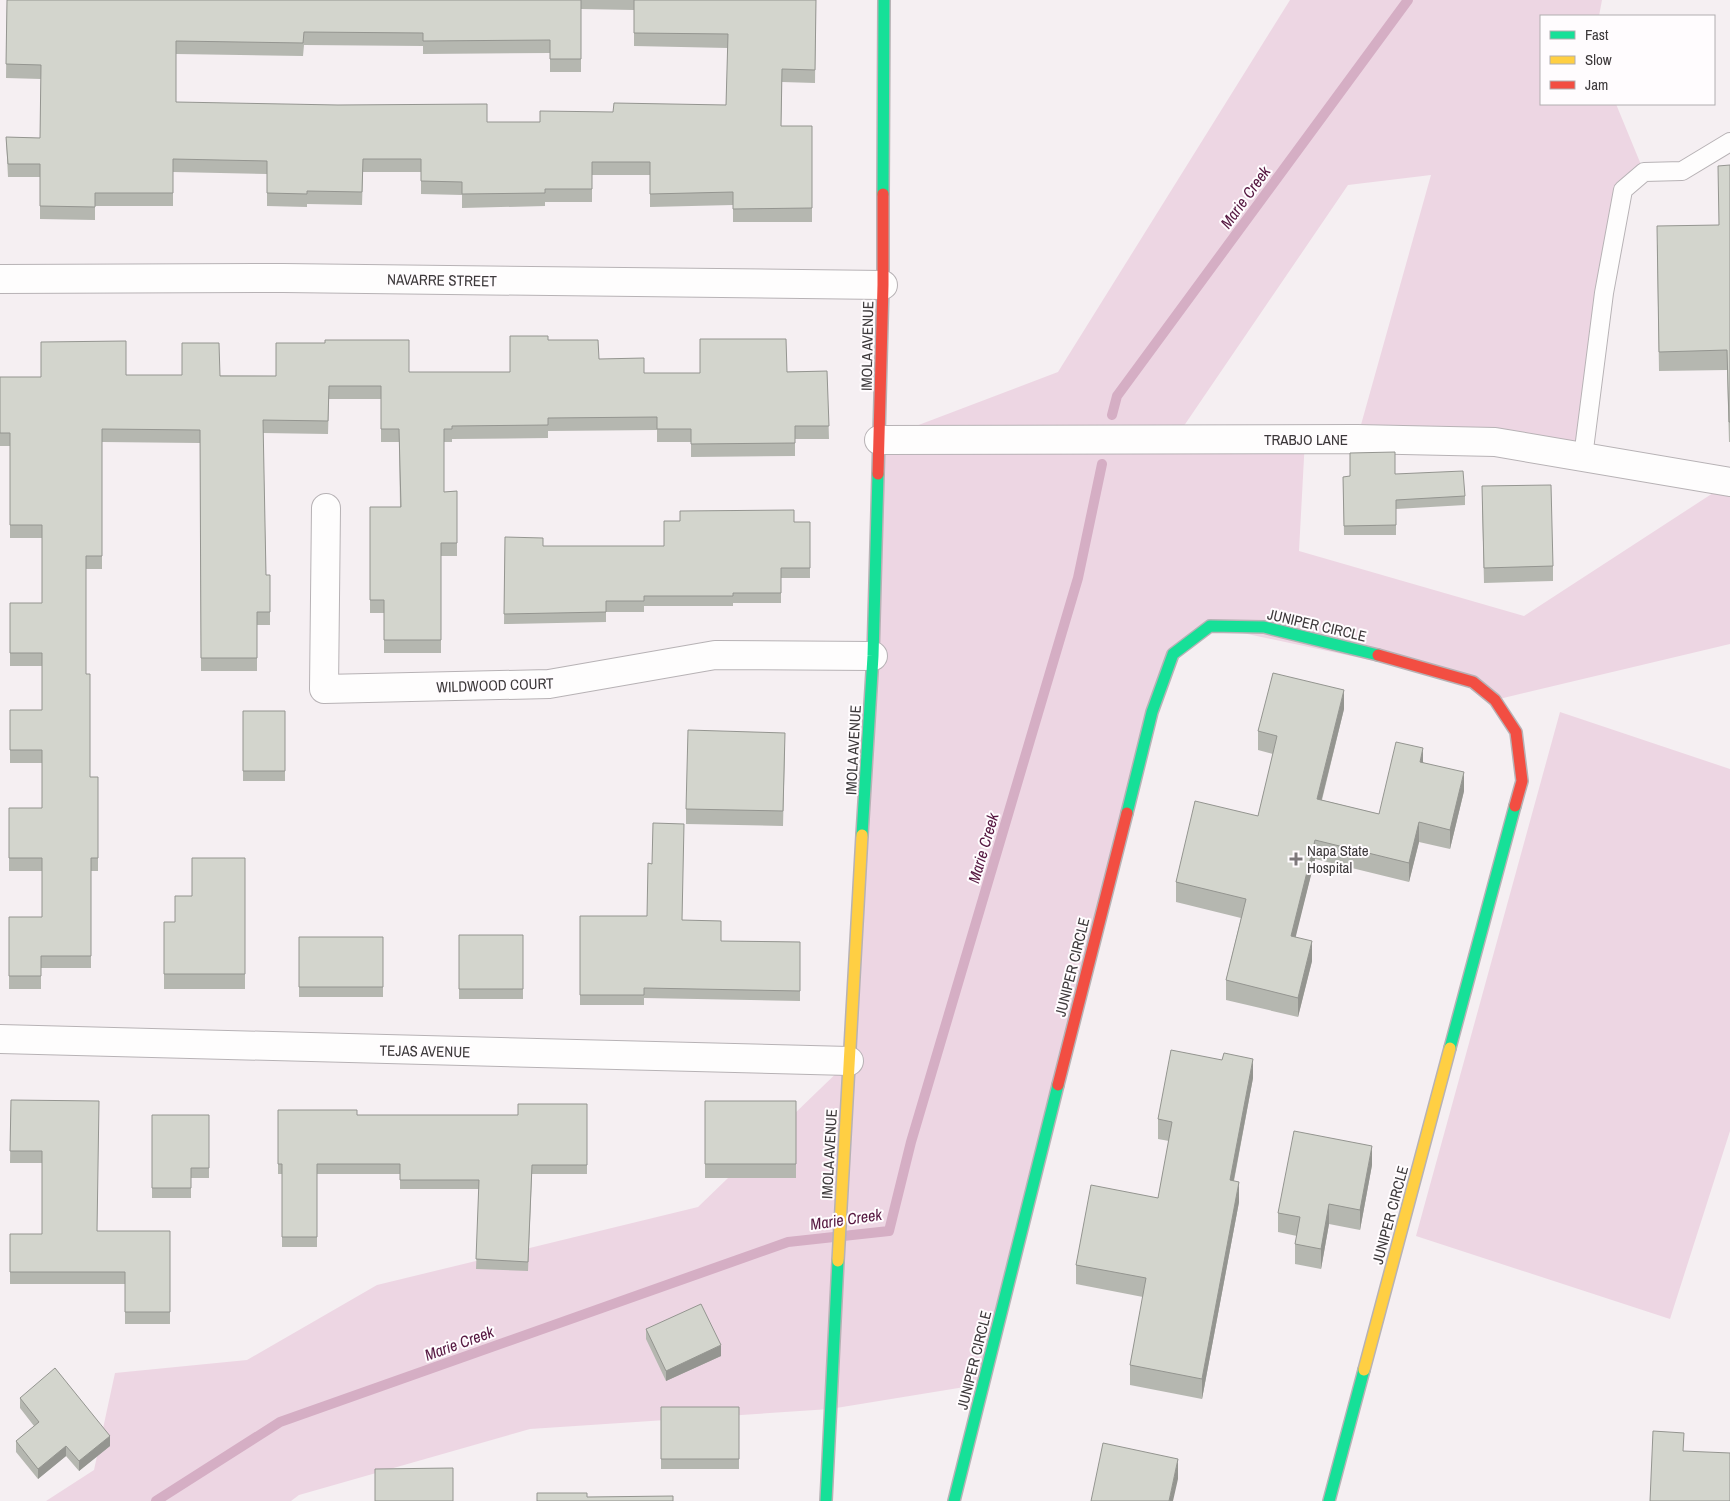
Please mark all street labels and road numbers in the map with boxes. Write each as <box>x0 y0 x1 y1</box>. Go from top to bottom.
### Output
street label: NAVARRE STREET <box>387 269 497 291</box>
street label: IMOLA AVENUE <box>856 301 878 391</box>
street label: TRABJO LANE <box>1264 429 1348 450</box>
street label: JUNIPER CIRCLE <box>1265 603 1369 647</box>
street label: WILDWOOD COURT <box>436 672 554 698</box>
street label: IMOLA AVENUE <box>840 704 866 796</box>
street label: JUNIPER CIRCLE <box>1050 915 1094 1019</box>
street label: TEJAS AVENUE <box>379 1040 471 1062</box>
street label: IMOLA AVENUE <box>816 1108 842 1200</box>
street label: JUNIPER CIRCLE <box>1367 1163 1413 1267</box>
street label: JUNIPER CIRCLE <box>952 1308 996 1412</box>

